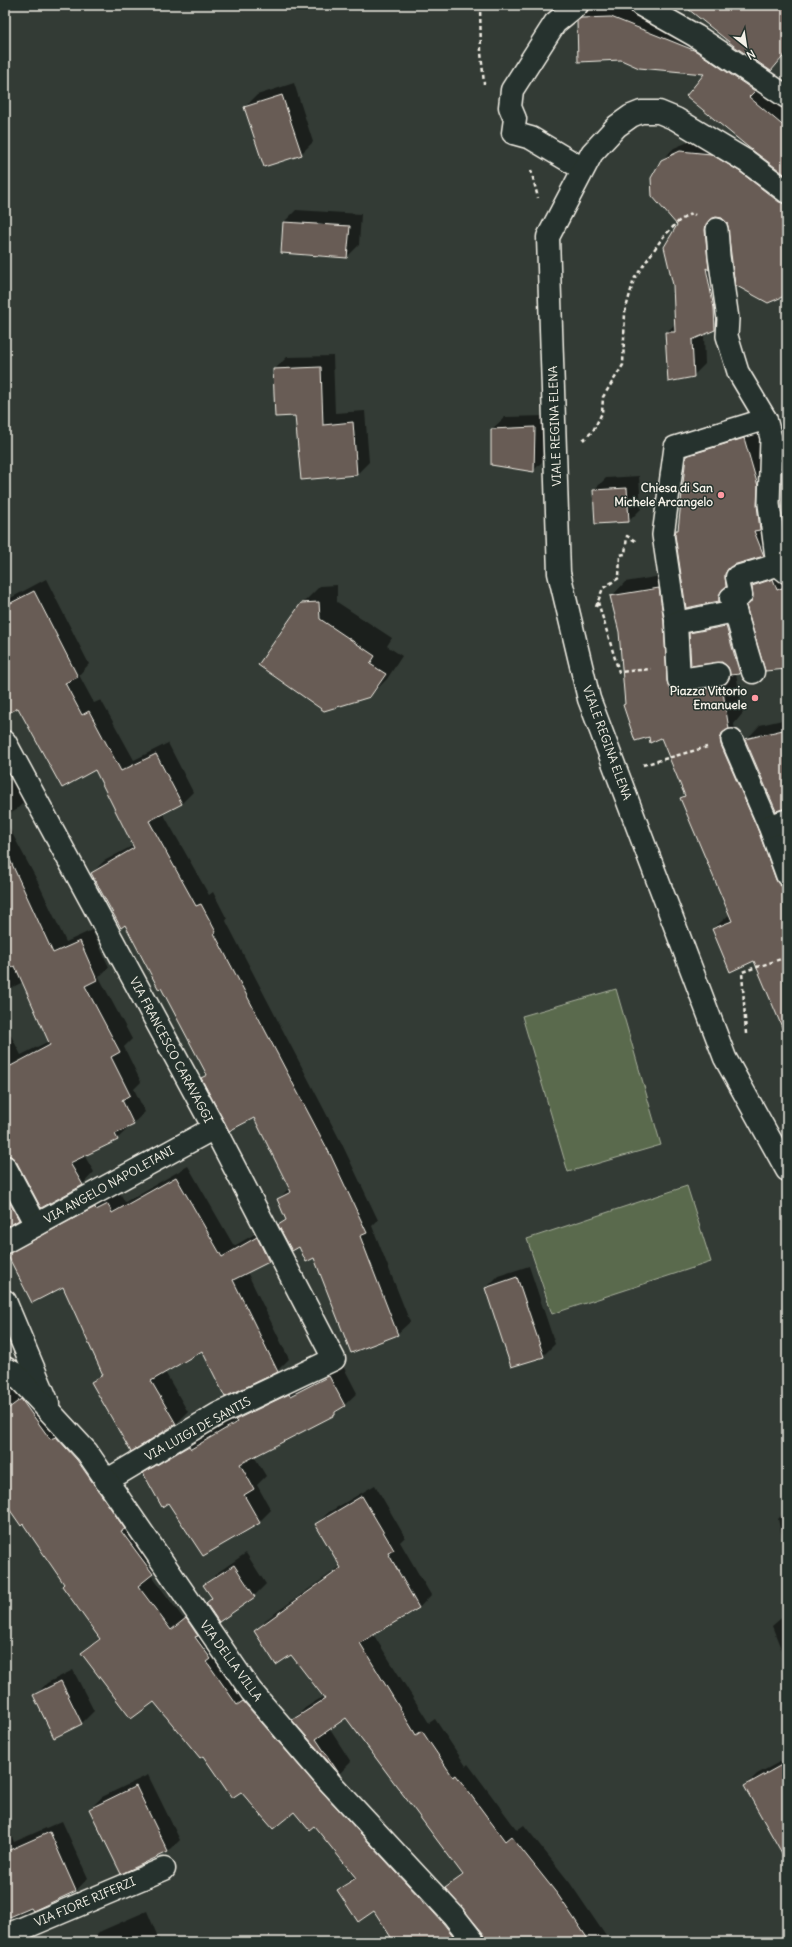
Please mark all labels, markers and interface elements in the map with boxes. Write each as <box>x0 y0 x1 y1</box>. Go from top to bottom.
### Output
north arrow <box>726 26 766 66</box>
text: N <box>744 47 758 63</box>
street label: VIALE REGINA ELENA <box>545 365 564 487</box>
place label: Chiesa di San Michele Arcangelo <box>614 480 713 510</box>
marker: Chiesa di San Michele Arcangelo <box>716 490 726 500</box>
place label: Piazza Vittorio Emanuele <box>670 683 748 712</box>
street label: VIALE REGINA ELENA <box>580 684 635 802</box>
marker: Piazza Vittorio Emanuele <box>750 693 760 703</box>
street label: VIA FRANCESCO CARAVAGGI <box>127 974 216 1125</box>
street label: VIA ANGELO NAPOLETANI <box>41 1143 176 1227</box>
street label: VIA LUIGI DE SANTIS <box>142 1393 254 1464</box>
street label: VIA DELLA VILLA <box>197 1617 266 1704</box>
street label: VIA FIORE RIFERZI <box>32 1873 138 1930</box>

